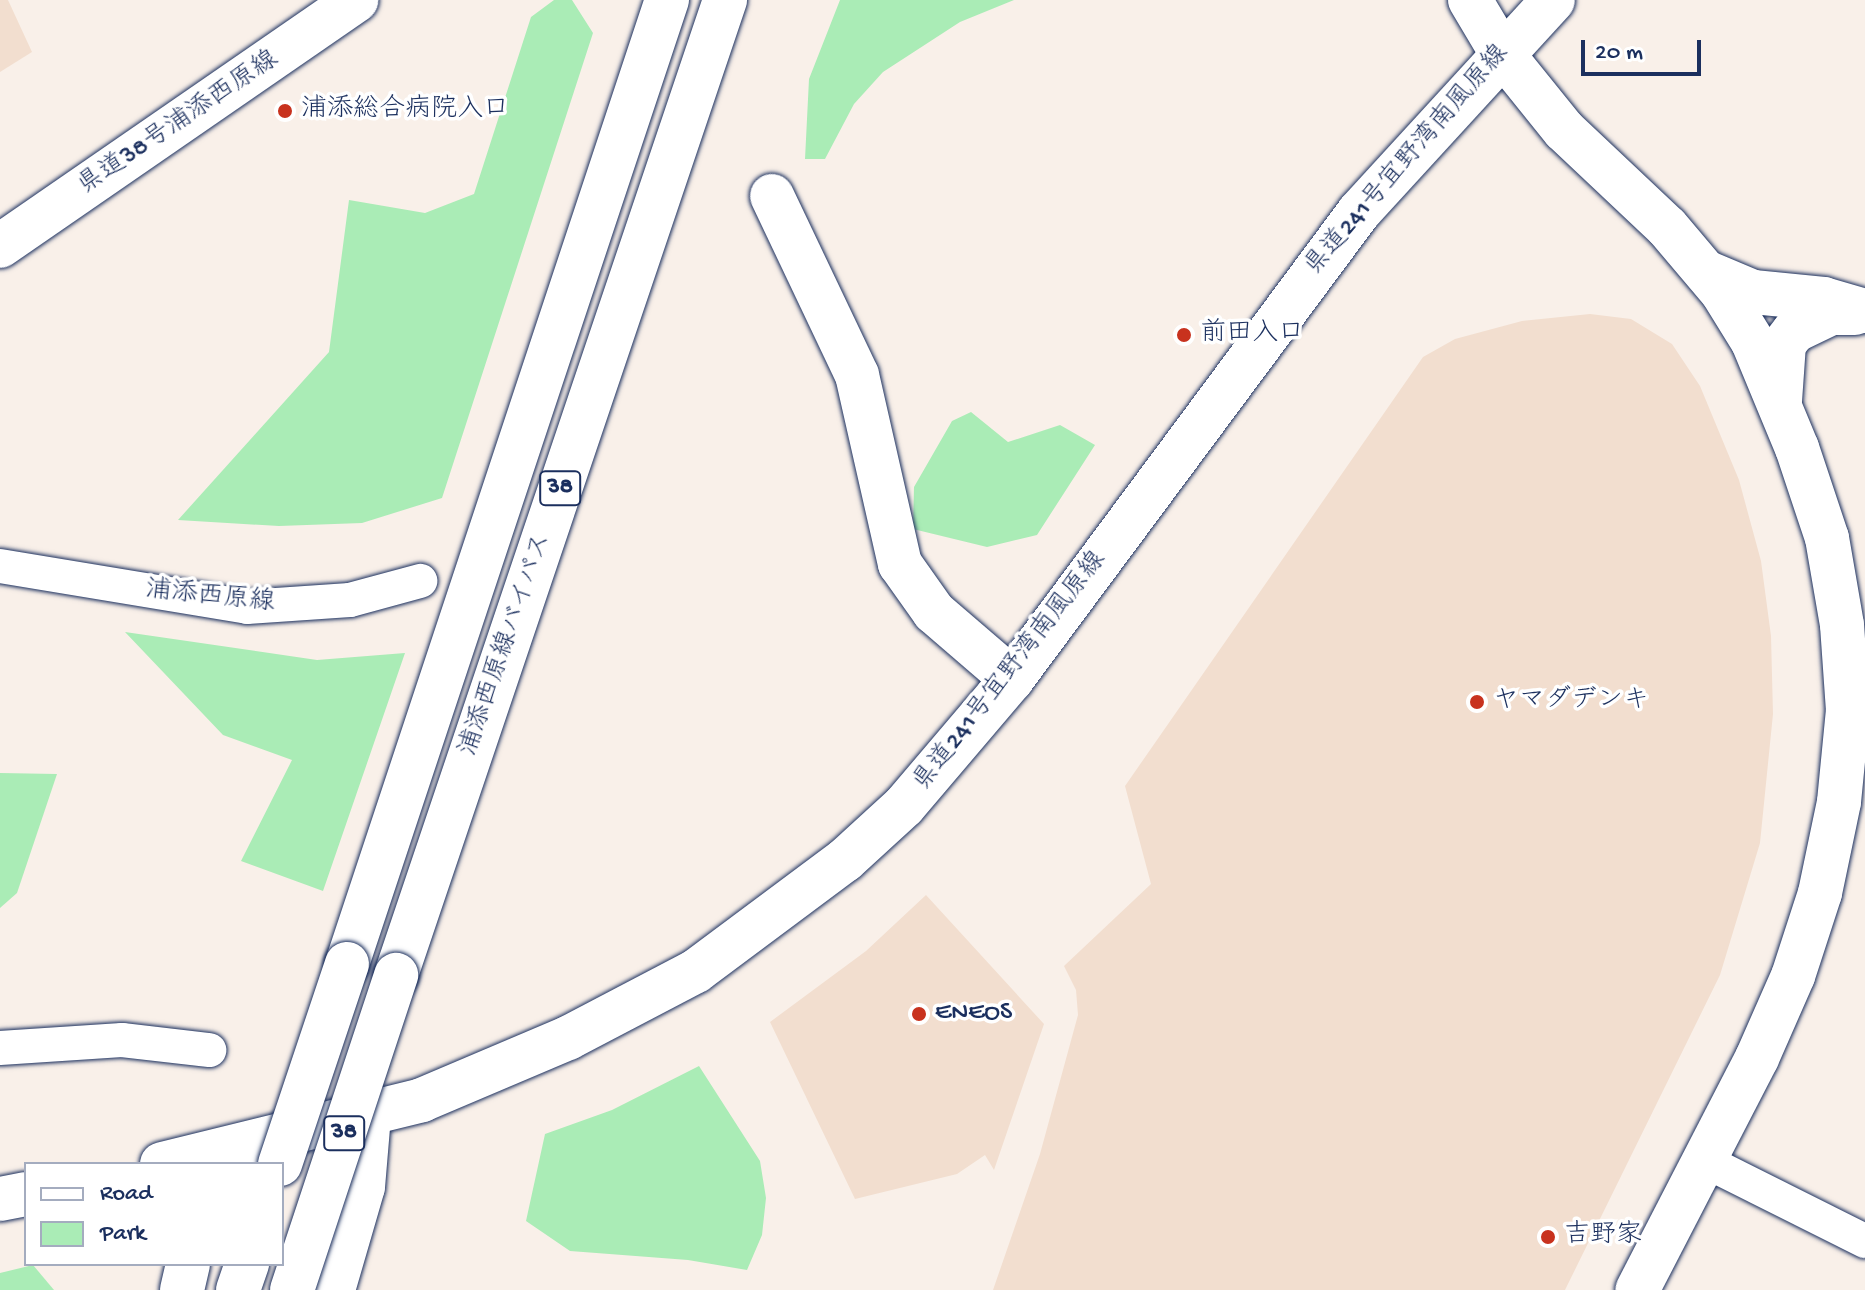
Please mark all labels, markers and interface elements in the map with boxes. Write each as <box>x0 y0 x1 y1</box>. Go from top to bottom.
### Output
scale bar <box>1585 24 1705 74</box>
street label: 県道241号宜野湾南風原線 <box>1299 39 1517 283</box>
text: 20 m <box>1595 39 1643 68</box>
street label: 県道38号浦添西原線 <box>73 45 285 203</box>
place label: 浦添総合病院入口 <box>301 95 509 127</box>
marker: 浦添総合病院入口 <box>276 102 294 120</box>
place label: 前田入口 <box>1200 319 1304 351</box>
marker: 前田入口 <box>1175 326 1193 344</box>
road number: 38 <box>538 468 582 508</box>
street label: 浦添西原線バイパス <box>454 529 560 761</box>
street label: 県道241号宜野湾南風原線 <box>908 546 1114 798</box>
street label: 浦添西原線 <box>144 576 276 620</box>
place label: ヤマダデンキ <box>1493 686 1649 718</box>
marker: ヤマダデンキ <box>1468 693 1486 711</box>
place label: ENEOS <box>935 998 1012 1030</box>
marker: ENEOS <box>910 1005 928 1023</box>
road number: 38 <box>322 1113 366 1153</box>
legend <box>24 1162 284 1266</box>
text: Road <box>100 1180 152 1209</box>
text: Park <box>100 1220 146 1249</box>
place label: 吉野家 <box>1564 1221 1642 1253</box>
marker: 吉野家 <box>1539 1228 1557 1246</box>

